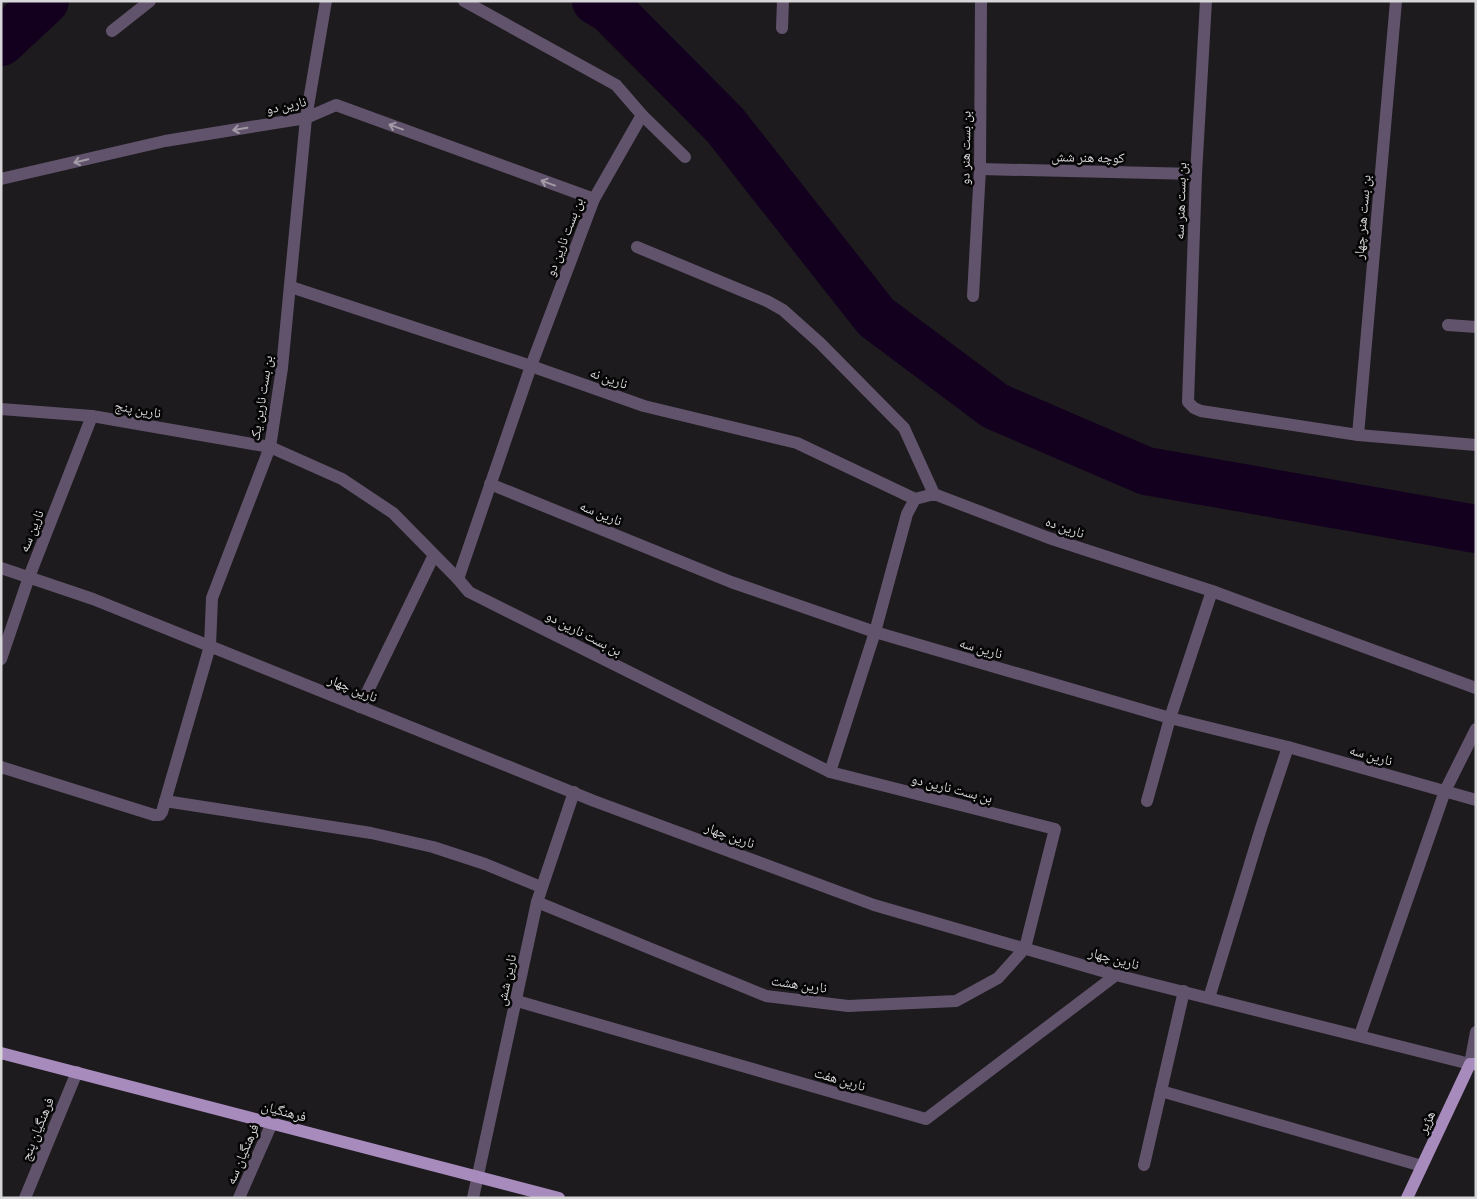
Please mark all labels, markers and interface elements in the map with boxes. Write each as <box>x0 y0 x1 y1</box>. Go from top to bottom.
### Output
street label: نارین دو <box>264 93 308 118</box>
street label: بن بست هنر دو <box>956 111 975 185</box>
one-way arrow <box>388 122 404 131</box>
one-way arrow <box>233 124 249 134</box>
street label: کوچه هنر شش <box>1051 148 1125 167</box>
one-way arrow <box>74 157 90 166</box>
street label: بن بست هنر سه <box>1171 162 1190 240</box>
street label: بن بست هنر چهار <box>1350 174 1375 261</box>
one-way arrow <box>541 178 557 187</box>
street label: بن بست نارین دو <box>542 195 587 279</box>
street label: بن بست نارین یک <box>246 354 277 442</box>
street label: نارین نه <box>588 364 630 393</box>
street label: نارین پنج <box>113 397 163 423</box>
street label: نارین سه <box>577 497 625 530</box>
street label: نارین سه <box>15 507 48 555</box>
street label: نارین ده <box>1043 513 1087 542</box>
street label: بن بست نارین دو <box>543 607 625 660</box>
street label: نارین سه <box>957 634 1005 663</box>
street label: نارین چهار <box>325 671 380 706</box>
street label: نارین سه <box>1347 741 1395 770</box>
street label: بن بست نارین دو <box>909 770 994 807</box>
street label: نارین چهار <box>702 818 757 852</box>
street label: نارین چهار <box>1086 943 1141 973</box>
street label: نارین شش <box>493 953 520 1007</box>
street label: نارین هشت <box>770 972 828 997</box>
street label: نارین هفت <box>812 1064 868 1095</box>
street label: فرهنگیان پنج <box>17 1095 59 1164</box>
street label: فرهنگیان <box>259 1097 308 1126</box>
street label: هژیر <box>1413 1108 1439 1137</box>
street label: فرهنگیان سه <box>222 1121 263 1187</box>

